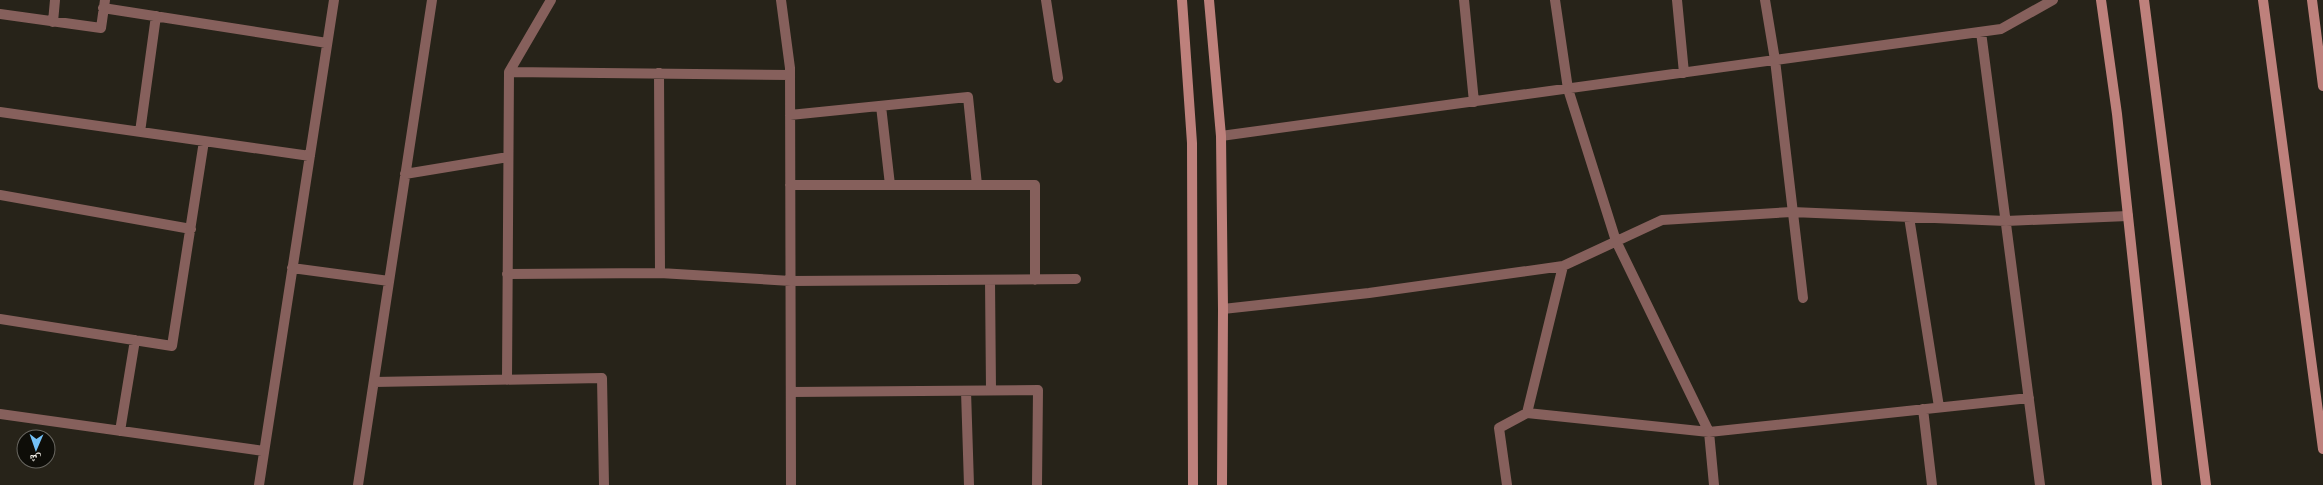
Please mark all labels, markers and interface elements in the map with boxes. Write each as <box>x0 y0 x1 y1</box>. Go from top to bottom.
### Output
north arrow <box>16 429 56 469</box>
text: ش <box>29 451 42 466</box>

